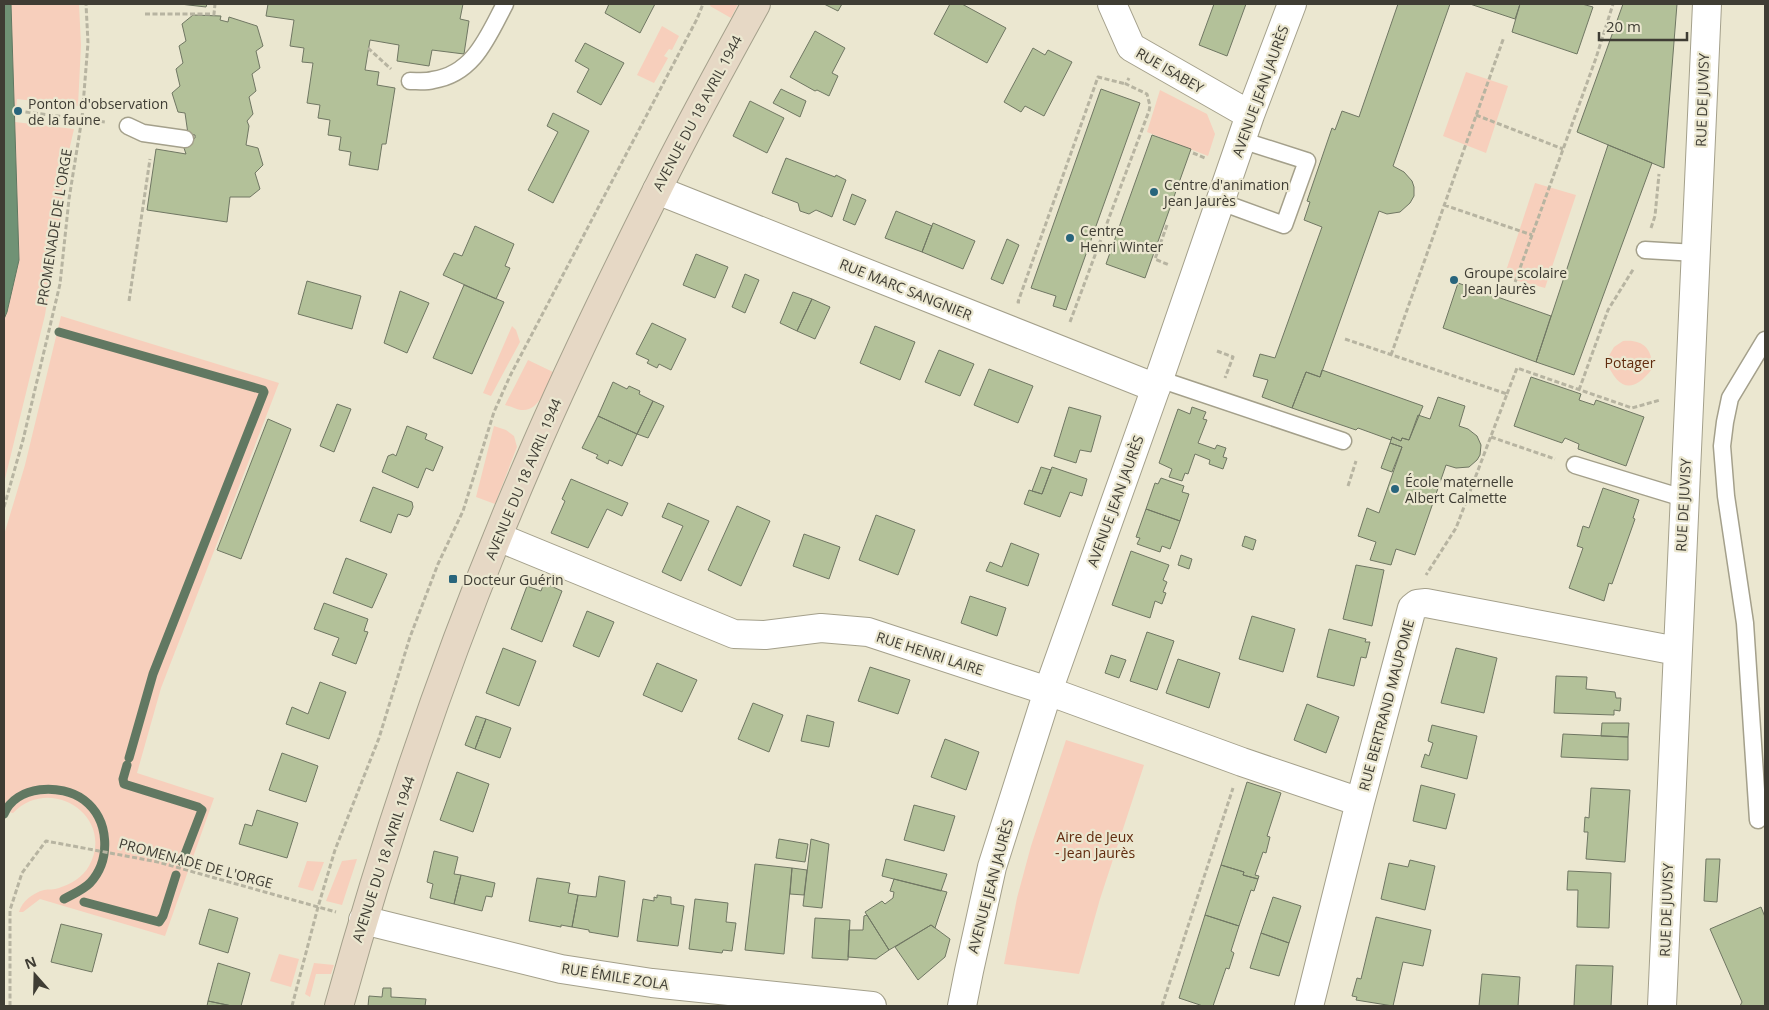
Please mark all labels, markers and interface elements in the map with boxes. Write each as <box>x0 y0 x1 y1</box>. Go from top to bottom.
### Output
scale bar <box>1599 10 1686 42</box>
text: 20 m <box>1606 16 1641 36</box>
street label: AVENUE JEAN JAURÈS <box>1227 23 1293 159</box>
street label: AVENUE DU 18 AVRIL 1944 <box>648 32 746 194</box>
street label: RUE ISABEY <box>1133 43 1208 97</box>
street label: RUE DE JUVISY <box>1691 53 1713 147</box>
place label: Ponton d'observation de la faune <box>28 94 168 129</box>
marker: Ponton d'observation de la faune <box>12 105 24 117</box>
street label: PROMENADE DE L'ORGE <box>32 147 76 307</box>
place label: Centre d'animation Jean Jaurès <box>1162 175 1289 210</box>
marker: Centre d'animation Jean Jaurès <box>1148 186 1160 198</box>
place label: Centre Henri Winter <box>1080 221 1164 256</box>
marker: Centre Henri Winter <box>1064 232 1076 244</box>
street label: RUE MARC SANGNIER <box>837 254 975 324</box>
place label: Groupe scolaire Jean Jaurès <box>1462 263 1567 298</box>
marker: Groupe scolaire Jean Jaurès <box>1448 274 1460 286</box>
park label: Potager <box>1605 353 1656 372</box>
street label: AVENUE DU 18 AVRIL 1944 <box>480 395 566 563</box>
street label: AVENUE JEAN JAURÈS <box>1082 433 1148 569</box>
street label: RUE DE JUVISY <box>1671 458 1695 552</box>
place label: École maternelle Albert Calmette <box>1405 472 1514 507</box>
marker: École maternelle Albert Calmette <box>1389 483 1401 495</box>
place label: Docteur Guérin <box>463 570 564 589</box>
marker: Docteur Guérin <box>447 573 459 585</box>
street label: RUE BERTRAND MAUPOME <box>1354 617 1418 793</box>
street label: RUE HENRI LAIRE <box>874 627 986 679</box>
street label: AVENUE DU 18 AVRIL 1944 <box>347 774 419 944</box>
street label: AVENUE JEAN JAURÈS <box>963 817 1017 955</box>
park label: Aire de Jeux - Jean Jaurès <box>1055 827 1135 862</box>
street label: PROMENADE DE L'ORGE <box>117 833 275 893</box>
street label: RUE DE JUVISY <box>1655 863 1677 957</box>
north arrow <box>10 950 60 1000</box>
text: N <box>22 951 39 973</box>
street label: RUE ÉMILE ZOLA <box>560 958 670 994</box>

